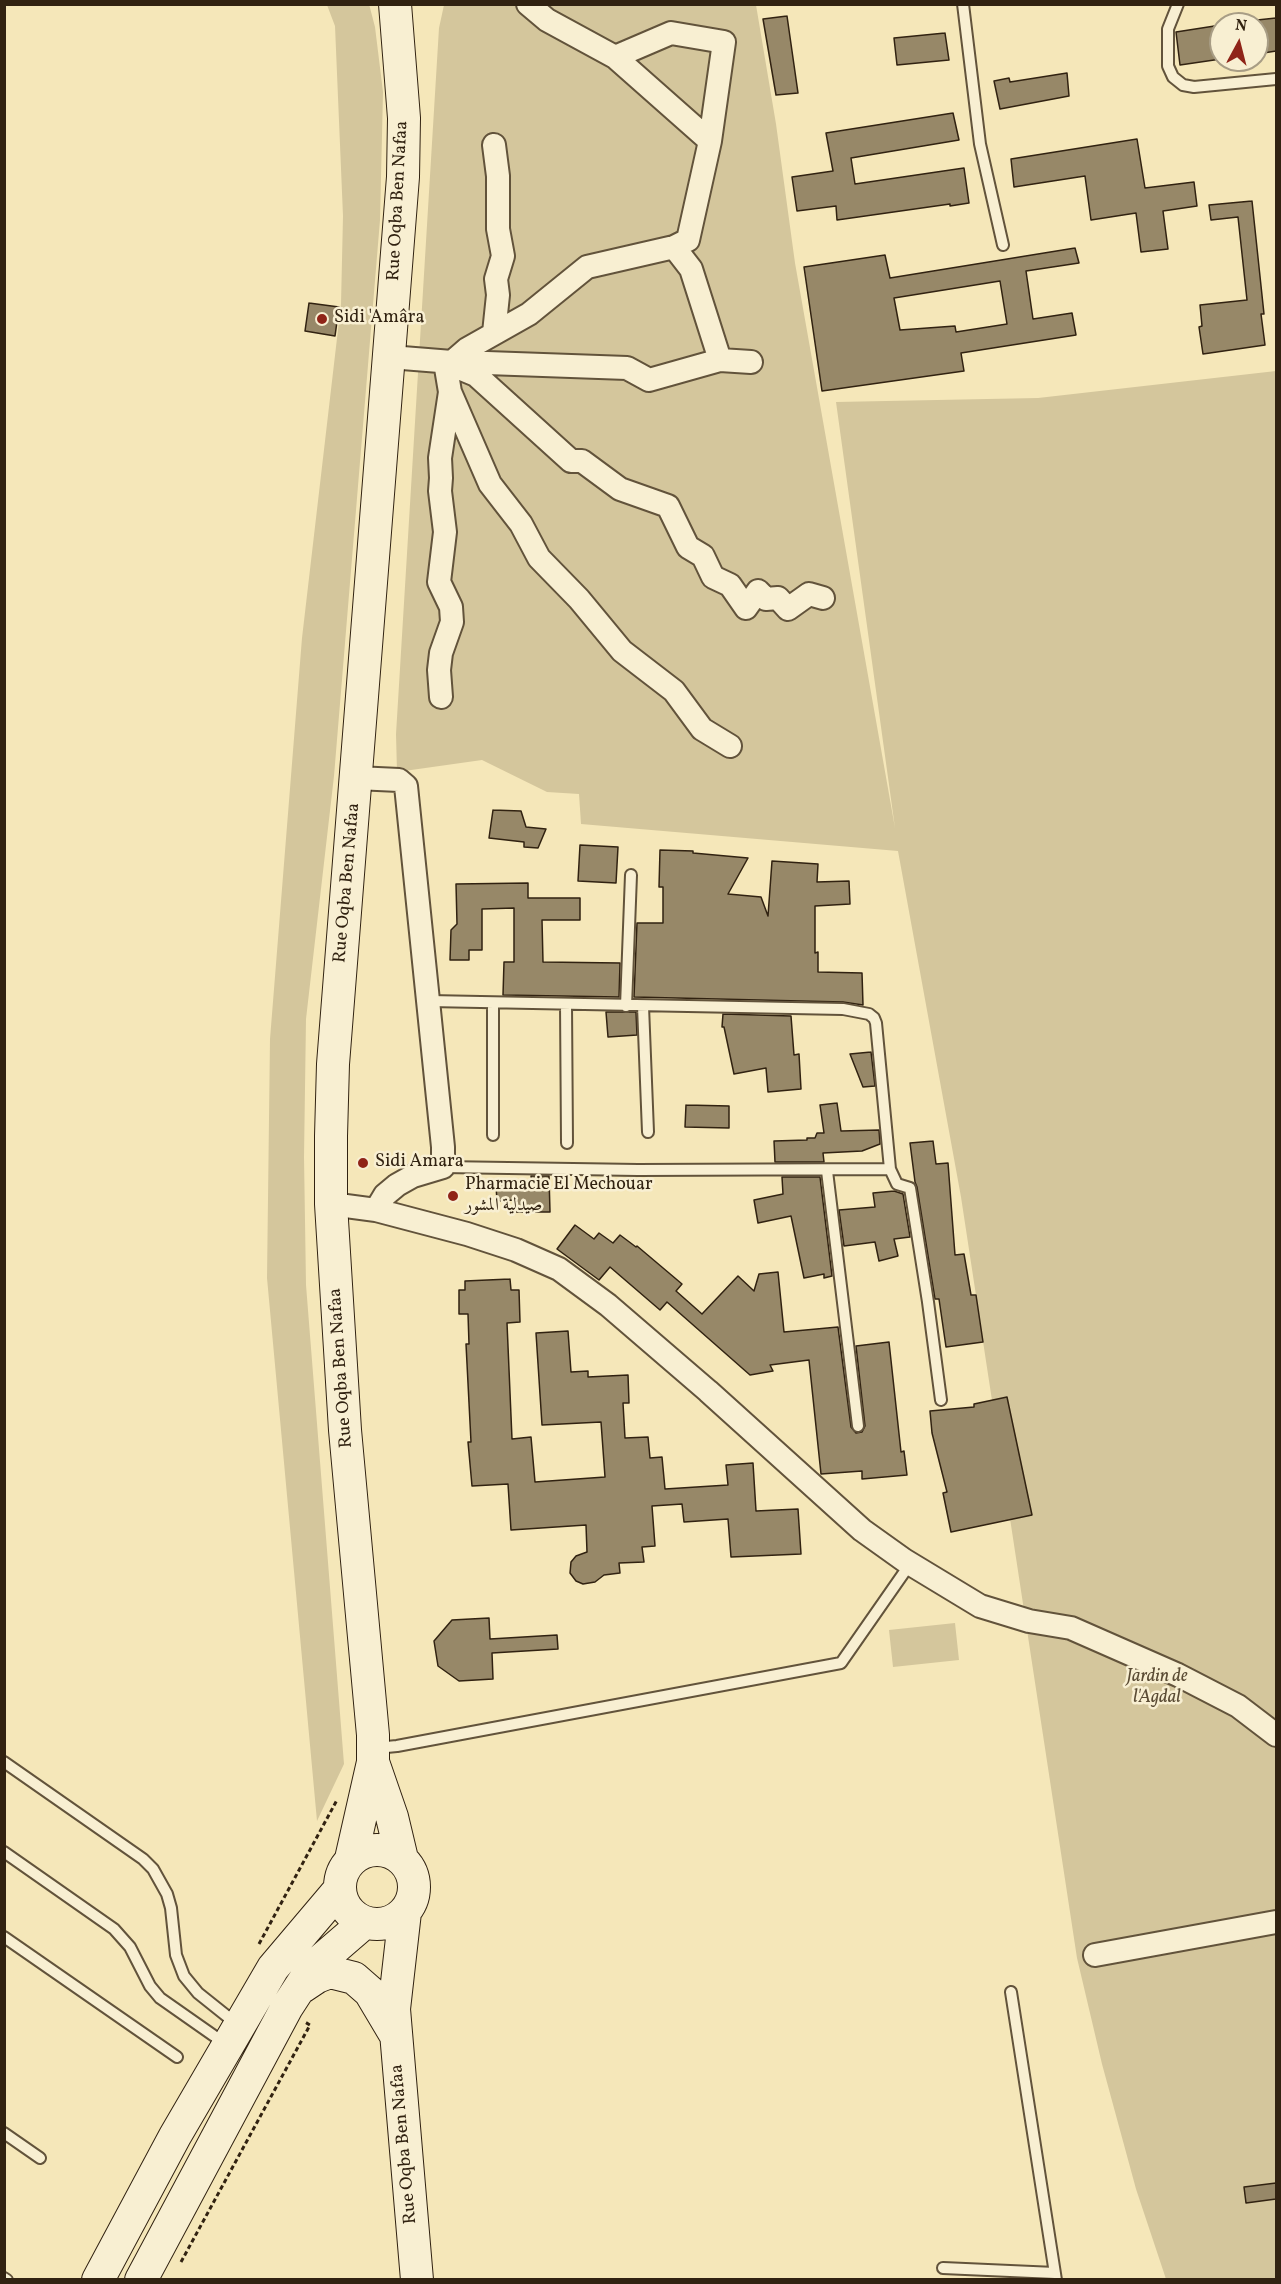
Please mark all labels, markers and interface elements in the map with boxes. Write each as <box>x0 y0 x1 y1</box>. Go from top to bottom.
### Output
north arrow <box>1209 12 1269 72</box>
text: N <box>1234 14 1248 38</box>
street label: Rue Oqba Ben Nafaa <box>384 120 414 282</box>
place label: Sidi 'Amâra <box>334 308 424 330</box>
marker: Sidi 'Amâra <box>315 312 329 326</box>
street label: Rue Oqba Ben Nafaa <box>330 802 366 964</box>
place label: Sidi Amara <box>375 1152 464 1174</box>
marker: Sidi Amara <box>356 1156 370 1170</box>
place label: Pharmacie El Mechouar صيدلية المشور <box>465 1175 652 1218</box>
marker: Pharmacie El Mechouar صيدلية المشور <box>446 1189 460 1203</box>
street label: Rue Oqba Ben Nafaa <box>326 1287 358 1449</box>
park label: Jardin de l'Agdal <box>1126 1667 1188 1710</box>
street label: Rue Oqba Ben Nafaa <box>387 2063 423 2225</box>

